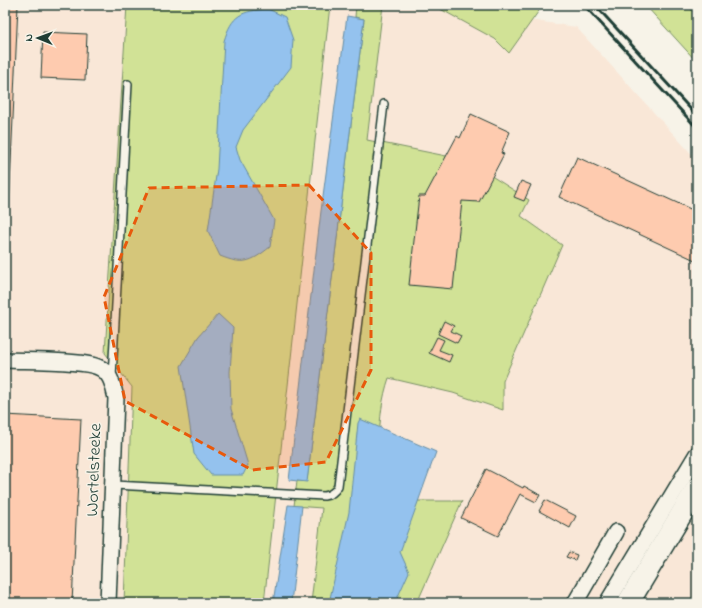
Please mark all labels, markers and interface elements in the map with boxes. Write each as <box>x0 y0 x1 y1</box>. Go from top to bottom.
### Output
north arrow <box>18 18 58 58</box>
text: N <box>21 34 37 42</box>
street label: Wortelsteeke <box>80 422 110 517</box>

